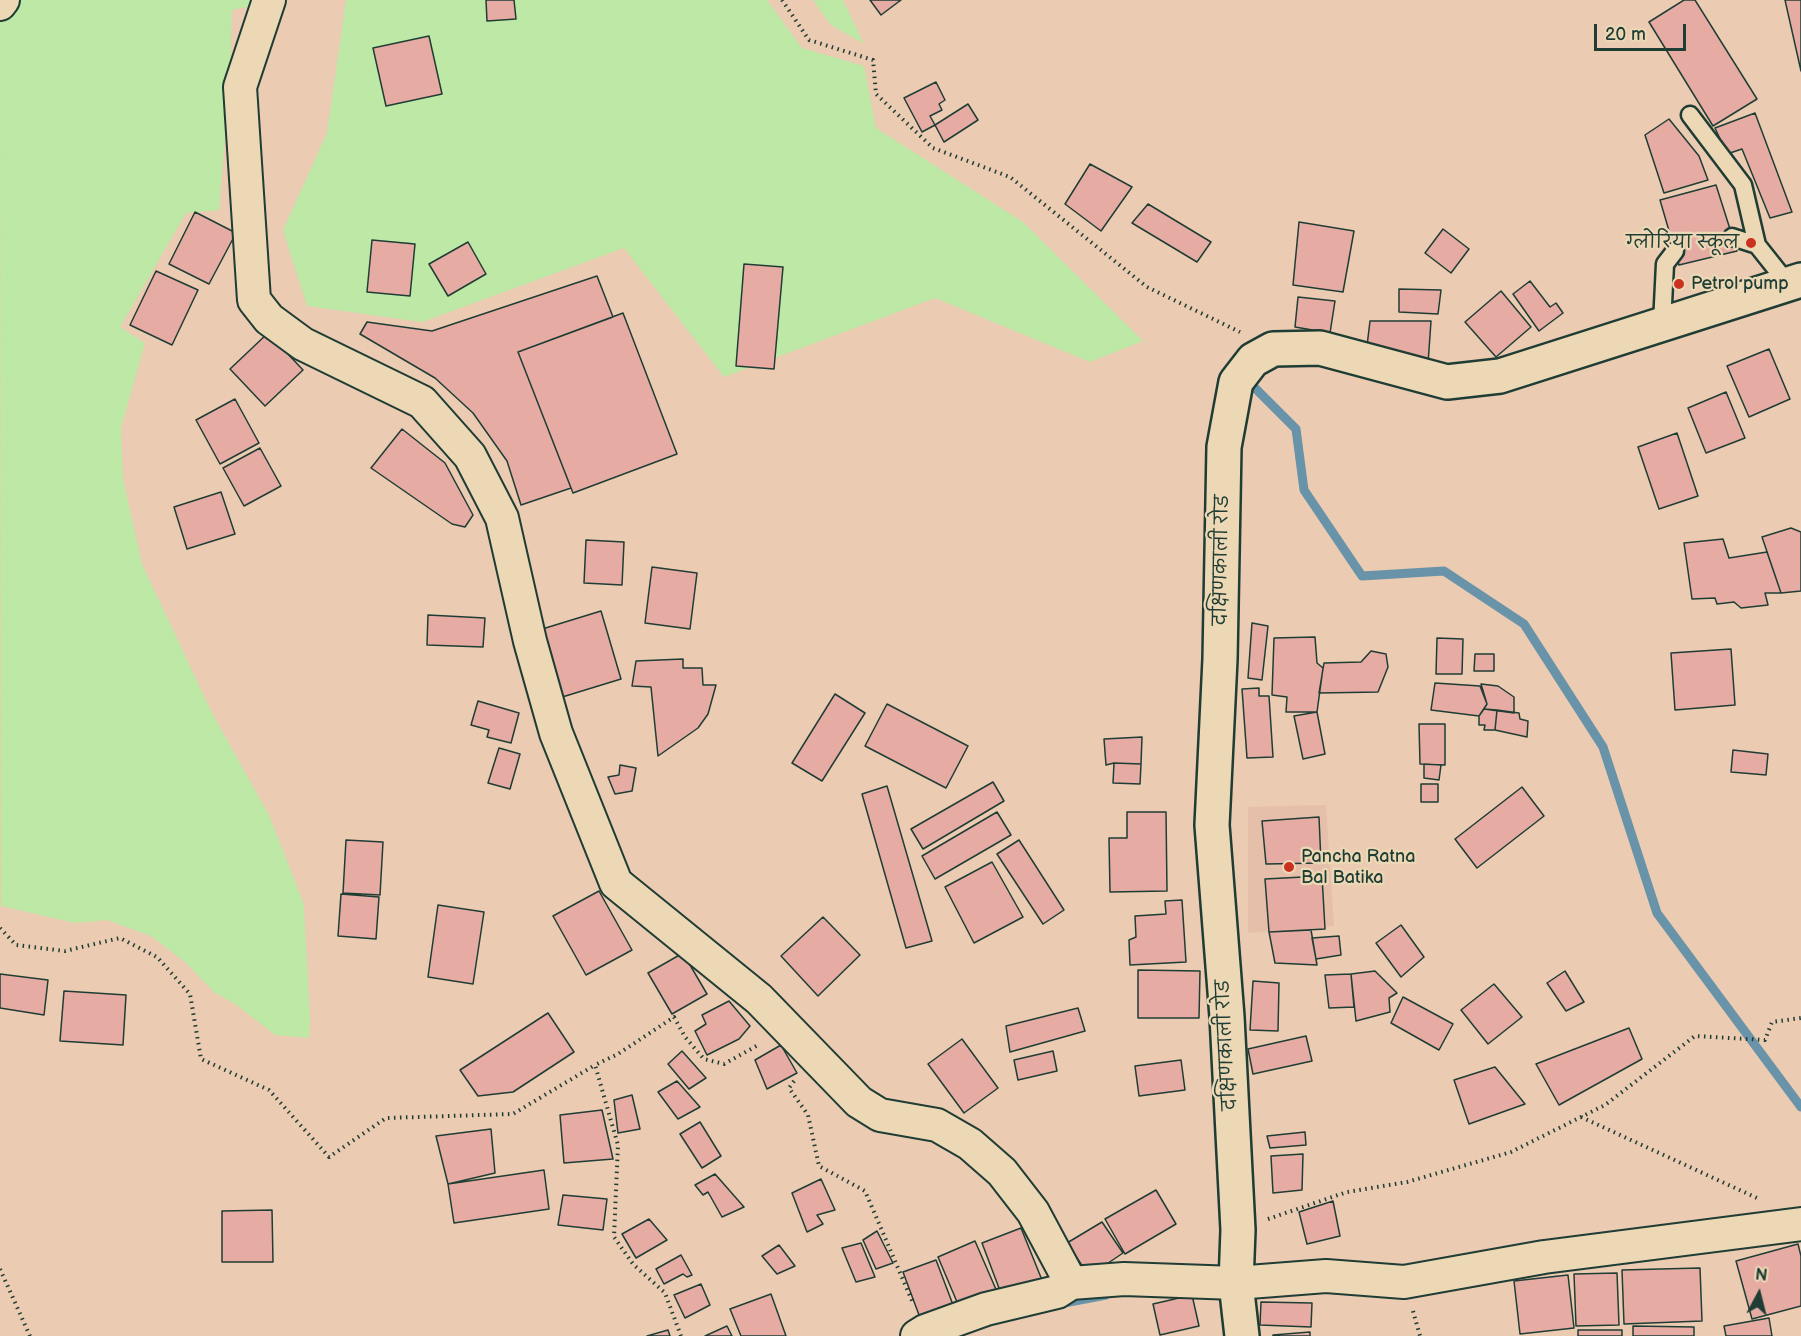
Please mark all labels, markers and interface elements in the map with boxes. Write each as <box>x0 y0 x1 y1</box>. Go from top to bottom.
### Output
scale bar <box>1597 12 1688 50</box>
text: 20 m <box>1605 24 1646 45</box>
place label: ग्लोरिया स्कूल <box>1626 232 1739 254</box>
marker: ग्लोरिया स्कूल <box>1744 236 1758 250</box>
place label: Petrol pump <box>1691 273 1789 295</box>
marker: Petrol pump <box>1672 277 1686 291</box>
street label: दक्षिणकाली रोड <box>1210 494 1234 626</box>
place label: Pancha Ratna Bal Batika <box>1301 846 1415 888</box>
marker: Pancha Ratna Bal Batika <box>1282 860 1296 874</box>
street label: दक्षिणकाली रोड <box>1213 979 1241 1111</box>
north arrow <box>1729 1264 1789 1324</box>
text: N <box>1754 1265 1768 1286</box>

